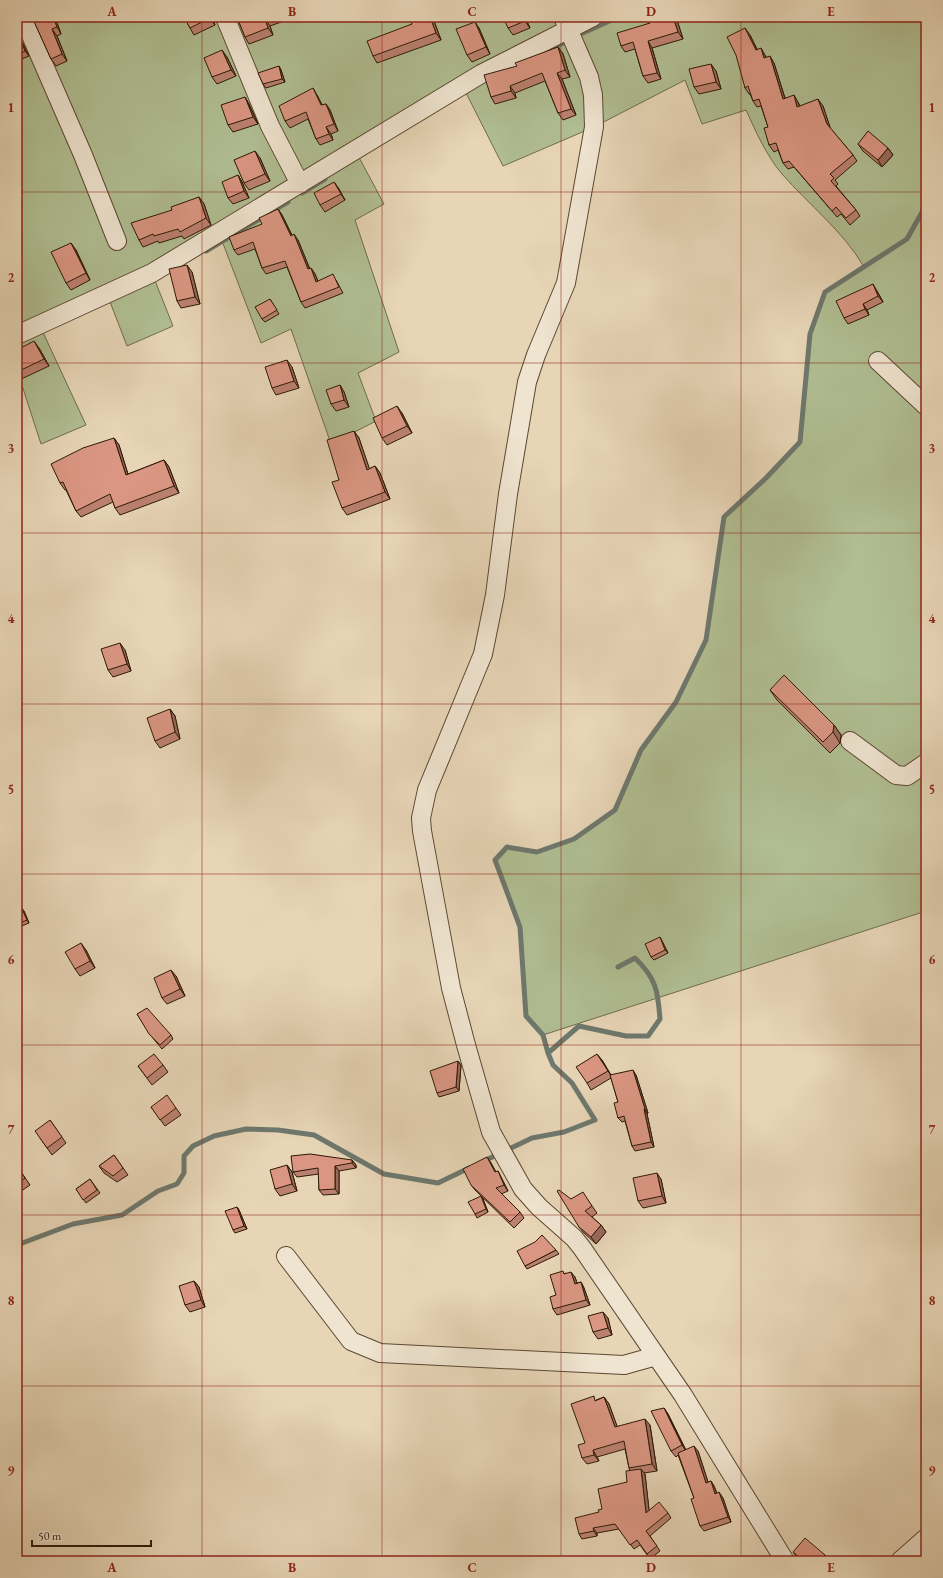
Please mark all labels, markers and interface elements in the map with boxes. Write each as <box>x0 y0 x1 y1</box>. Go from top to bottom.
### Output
text: A <box>106 3 117 20</box>
text: B <box>288 3 296 20</box>
text: C <box>467 3 477 20</box>
text: D <box>646 3 656 20</box>
text: E <box>827 3 835 20</box>
text: 1 <box>8 99 15 116</box>
text: 1 <box>929 99 936 116</box>
text: 2 <box>8 269 15 286</box>
text: 2 <box>929 269 936 286</box>
text: 3 <box>8 440 15 457</box>
text: 3 <box>929 440 936 457</box>
text: 4 <box>8 610 15 627</box>
text: 4 <box>929 610 936 627</box>
text: 5 <box>8 781 14 798</box>
text: 5 <box>929 781 935 798</box>
text: 6 <box>8 951 15 968</box>
text: 6 <box>929 951 936 968</box>
text: 7 <box>8 1121 15 1138</box>
text: 7 <box>929 1121 936 1138</box>
text: 8 <box>8 1292 15 1309</box>
text: 8 <box>929 1292 936 1309</box>
text: 9 <box>8 1462 15 1479</box>
text: 9 <box>929 1462 936 1479</box>
scale bar <box>32 1522 151 1548</box>
text: 50 m <box>38 1528 62 1544</box>
text: A <box>106 1559 117 1576</box>
text: B <box>288 1559 296 1576</box>
text: C <box>467 1559 477 1576</box>
text: D <box>646 1559 656 1576</box>
text: E <box>827 1559 835 1576</box>

